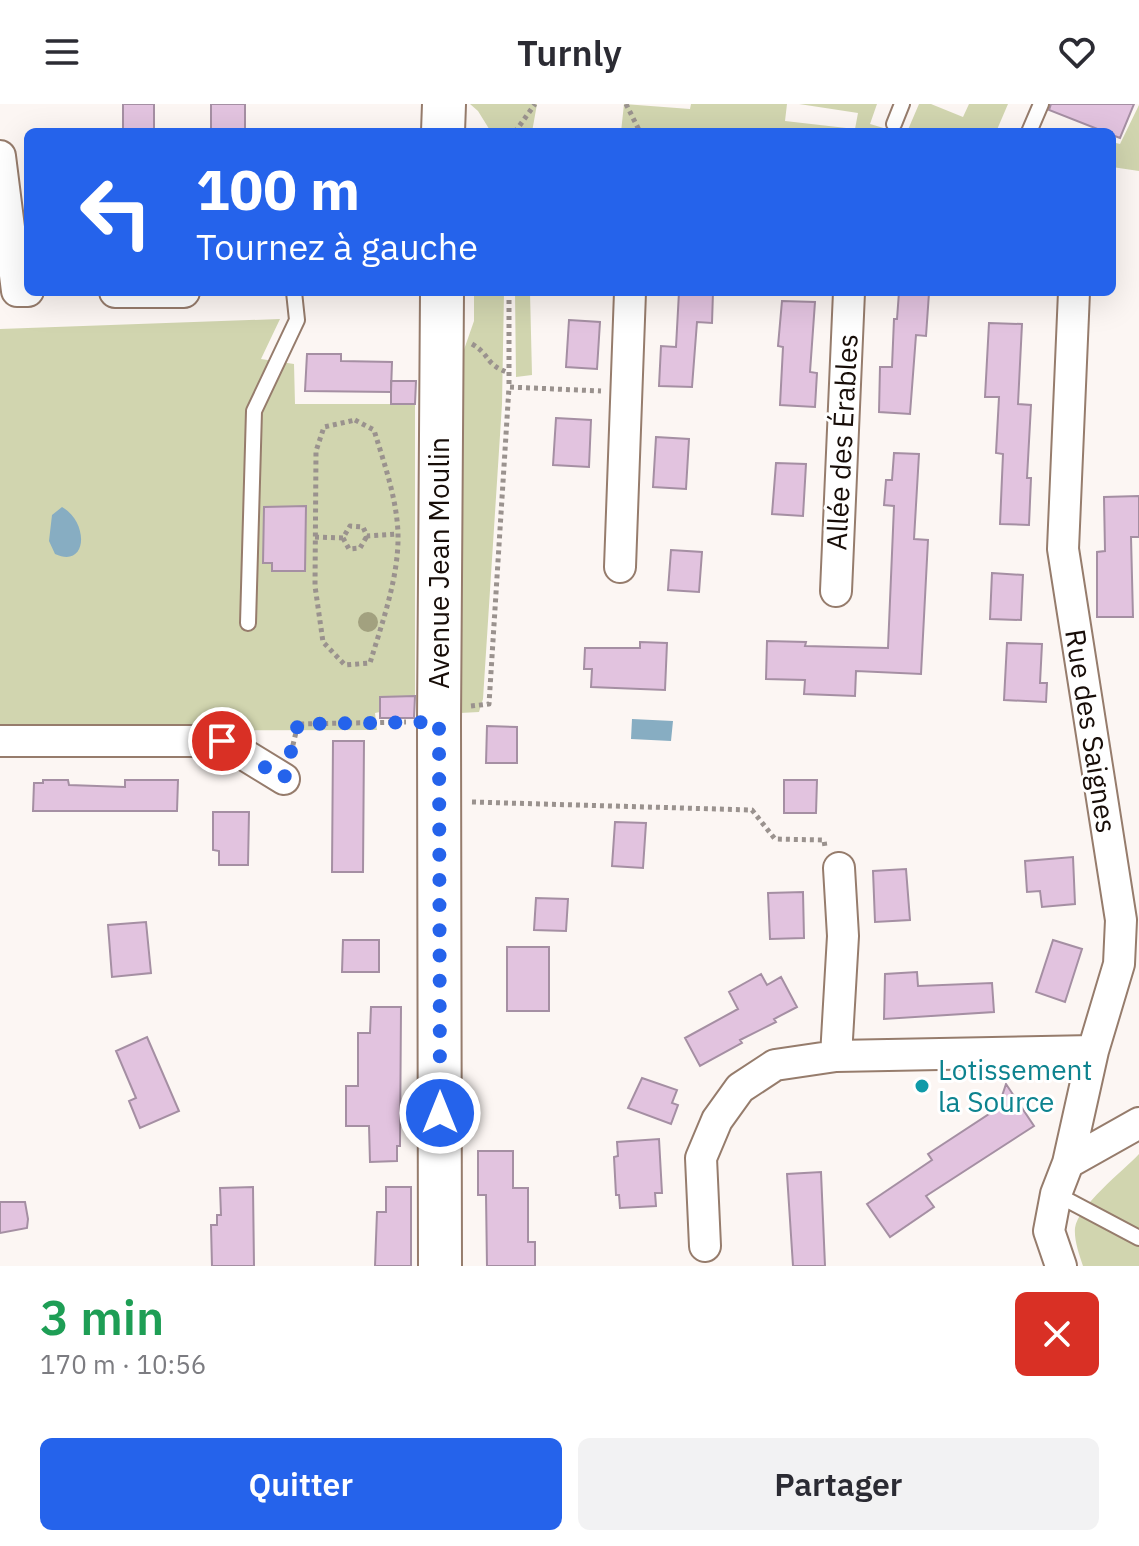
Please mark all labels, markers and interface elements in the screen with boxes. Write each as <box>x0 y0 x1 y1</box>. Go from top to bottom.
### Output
text: Turnly <box>517 29 622 76</box>
icon: menu <box>40 30 84 74</box>
icon: heart <box>1055 30 1099 74</box>
text: 100 m <box>196 153 360 225</box>
icon: left <box>64 160 168 264</box>
text: Tournez à gauche <box>196 223 478 270</box>
street label: Allée des Érables <box>817 333 866 551</box>
street label: Avenue Jean Moulin <box>420 437 457 689</box>
street label: Rue des Saignes <box>1057 627 1126 835</box>
pin <box>188 707 256 775</box>
icon: arrive <box>200 719 244 763</box>
place label: Lotissement la Source <box>938 1051 1092 1120</box>
position arrow <box>398 1071 482 1155</box>
marker: Lotissement la Source <box>913 1077 931 1095</box>
text: 3 min <box>40 1286 164 1348</box>
button: close <box>1015 1292 1099 1376</box>
text: 170 m · 10:56 <box>40 1347 206 1381</box>
button: Quitter <box>40 1438 562 1530</box>
button: Partager <box>578 1438 1099 1530</box>

